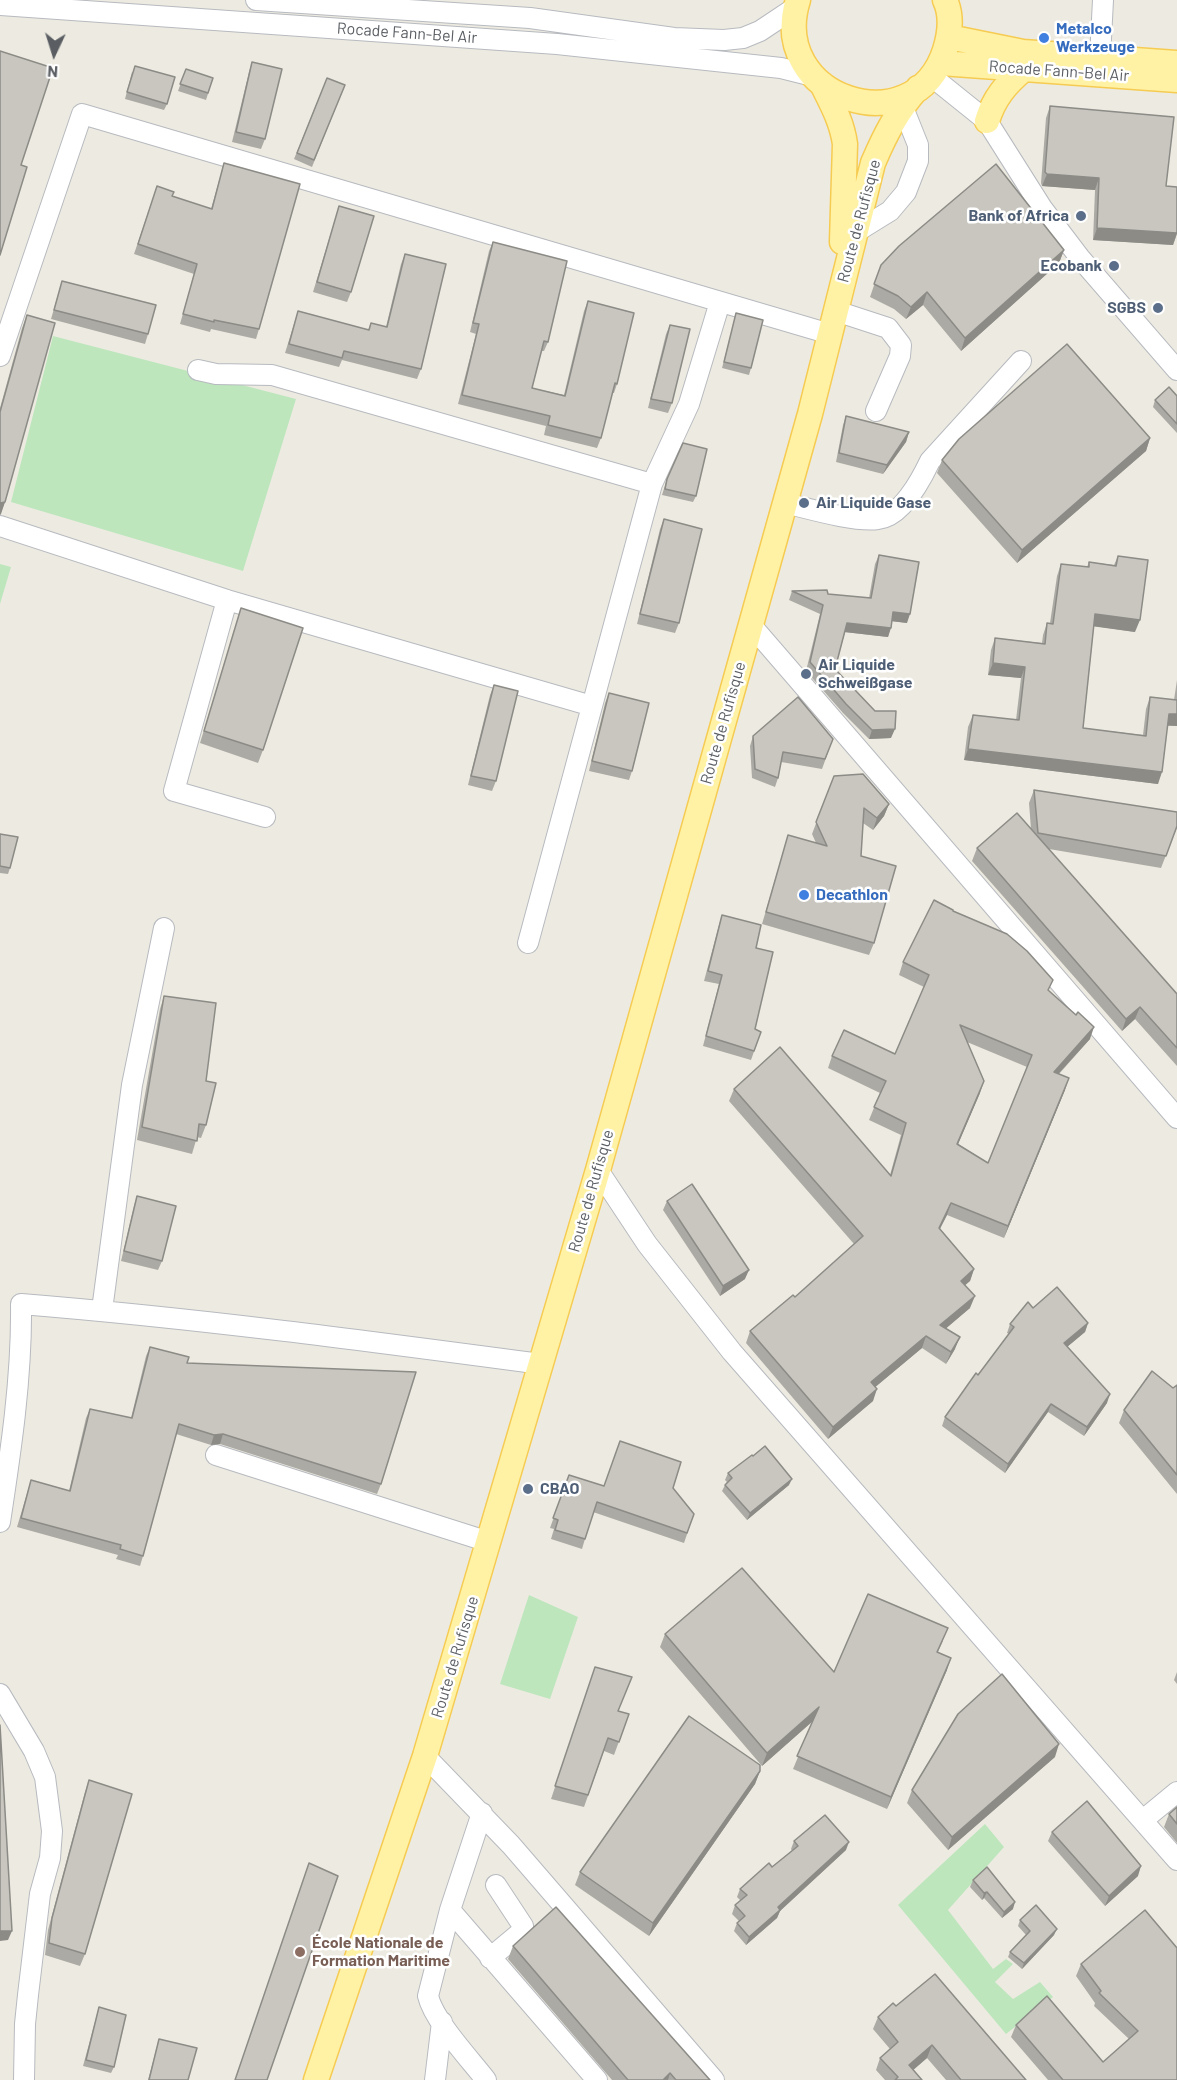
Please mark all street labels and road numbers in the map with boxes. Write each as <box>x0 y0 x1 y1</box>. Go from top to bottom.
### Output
street label: Rocade Fann-Bel Air <box>336 19 478 47</box>
street label: Rocade Fann-Bel Air <box>988 57 1130 85</box>
street label: Route de Rufisque <box>833 157 885 285</box>
street label: Route de Rufisque <box>696 660 750 786</box>
street label: Route de Rufisque <box>564 1128 618 1254</box>
street label: Route de Rufisque <box>427 1594 483 1720</box>

